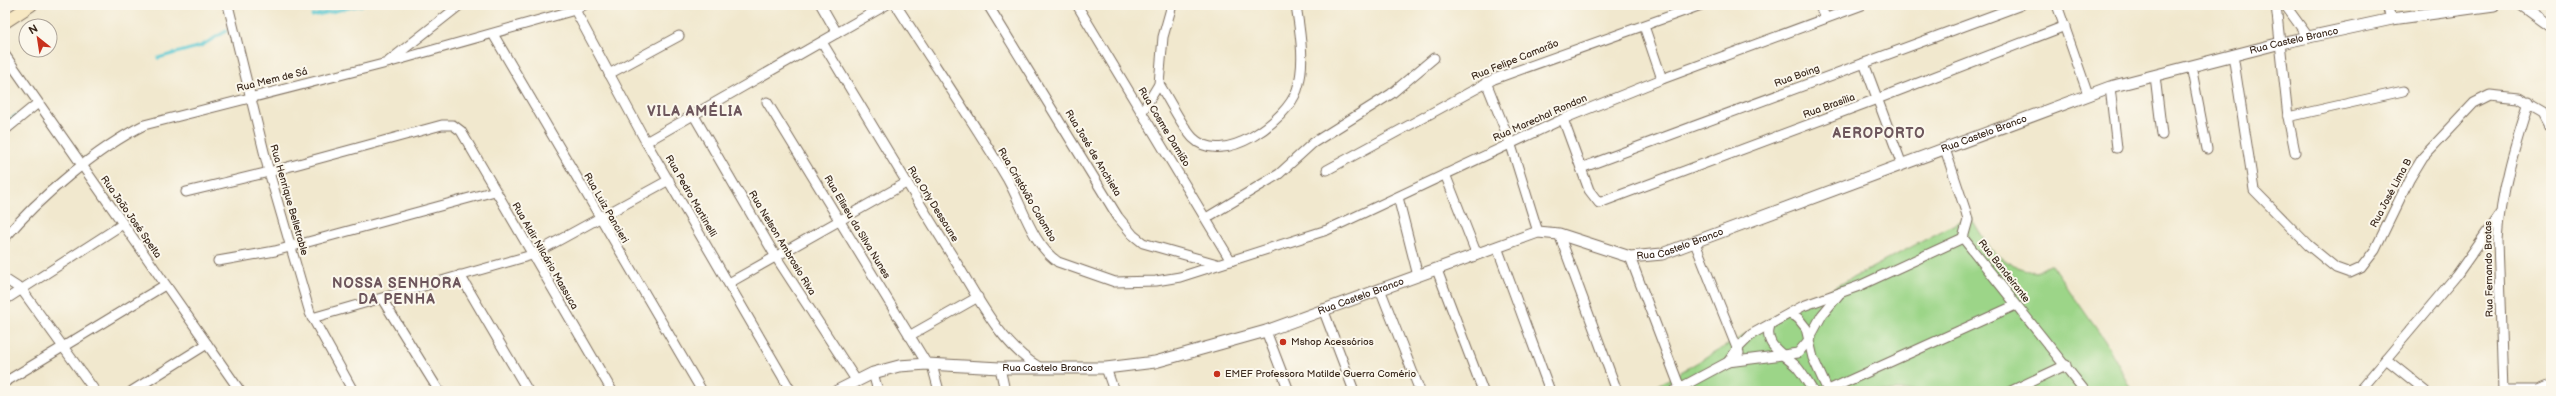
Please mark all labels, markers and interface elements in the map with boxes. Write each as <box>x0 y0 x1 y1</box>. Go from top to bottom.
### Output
north arrow <box>18 18 58 58</box>
text: N <box>26 22 40 37</box>
street label: Rua Castelo Branco <box>2248 25 2340 57</box>
street label: Rua Felipe Camarão <box>1470 37 1561 83</box>
street label: Rua Boing <box>1773 62 1821 90</box>
street label: Rua Mem de Sá <box>235 65 309 95</box>
street label: Rua Cosme Damião <box>1136 85 1193 169</box>
street label: Rua Brasília <box>1801 91 1857 121</box>
street label: Rua Marechal Rondon <box>1491 92 1589 144</box>
district label: VILA AMÉLIA <box>647 101 743 120</box>
street label: Rua José de Anchieta <box>1062 108 1124 199</box>
street label: Rua Castelo Branco <box>1939 112 2029 155</box>
district label: AEROPORTO <box>1832 125 1925 142</box>
street label: Rua Henrique Belletrable <box>267 143 311 257</box>
street label: Rua Cristóvão Colombo <box>995 146 1059 244</box>
street label: Rua Pedro Martinelli <box>663 153 719 239</box>
street label: Rua José Lima B <box>2368 156 2414 230</box>
street label: Rua Orly Dessaune <box>905 164 961 244</box>
street label: Rua Luiz Pancieri <box>581 171 631 245</box>
street label: Rua Eliseu da Silva Nunes <box>821 173 893 281</box>
street label: Rua João José Spelta <box>98 174 164 261</box>
street label: Rua Nelson Ambrosio Riva <box>746 188 818 298</box>
street label: Rua Aldir Nilcário Massuca <box>509 200 581 312</box>
street label: Rua Fernando Brotas <box>2482 221 2496 317</box>
street label: Rua Castelo Branco <box>1636 226 1725 262</box>
street label: Rua Bandeirante <box>1976 237 2032 305</box>
district label: NOSSA SENHORA DA PENHA <box>332 275 462 308</box>
street label: Rua Castelo Branco <box>1316 275 1406 318</box>
place label: Mshop Acessórios <box>1291 336 1374 348</box>
marker: Mshop Acessórios <box>1278 337 1288 347</box>
street label: Rua Castelo Branco <box>1002 362 1093 374</box>
place label: EMEF Professora Matilde Guerra Comério <box>1225 368 1416 380</box>
marker: EMEF Professora Matilde Guerra Comério <box>1212 369 1222 379</box>

